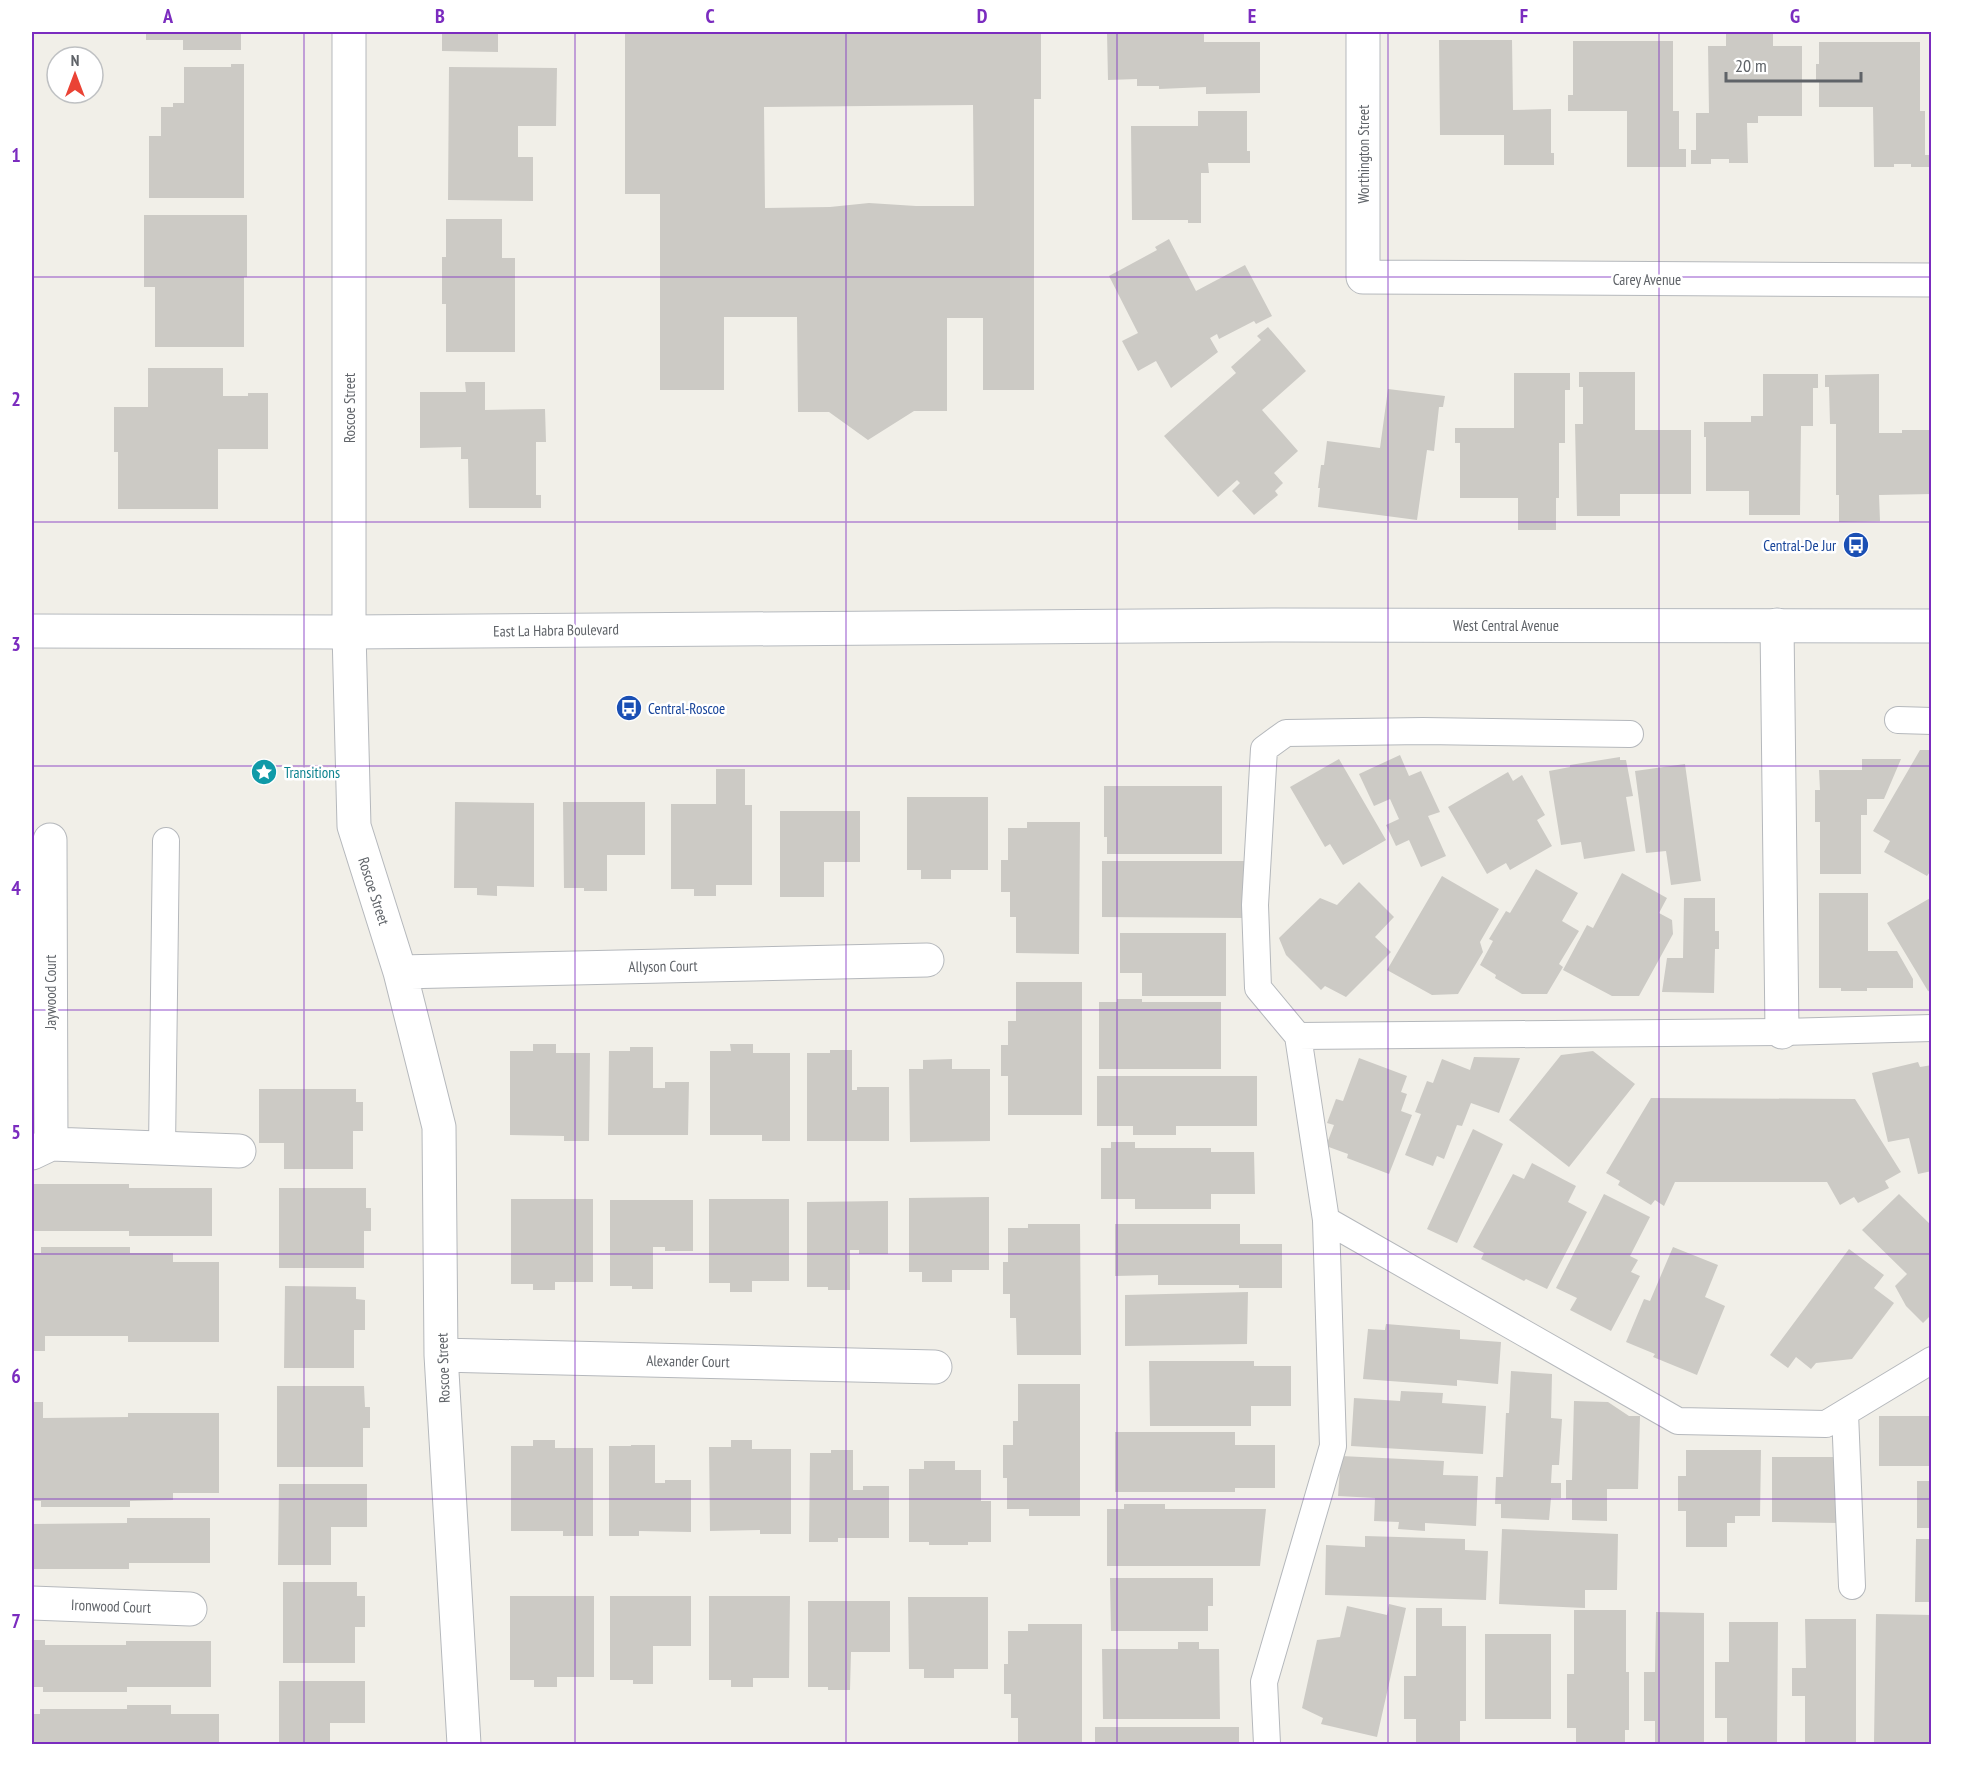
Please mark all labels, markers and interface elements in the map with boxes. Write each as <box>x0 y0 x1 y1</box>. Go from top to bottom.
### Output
text: A <box>162 3 174 29</box>
text: B <box>435 3 445 29</box>
text: C <box>705 3 715 29</box>
text: D <box>977 3 988 29</box>
text: E <box>1248 3 1256 29</box>
text: F <box>1520 3 1528 29</box>
text: G <box>1790 3 1800 29</box>
north arrow <box>45 45 105 105</box>
scale bar <box>1726 45 1861 83</box>
text: N <box>71 50 79 70</box>
text: 20 m <box>1735 54 1767 77</box>
street label: Worthington Street <box>1354 105 1373 203</box>
text: 1 <box>11 142 21 168</box>
street label: Carey Avenue <box>1613 270 1681 289</box>
street label: Roscoe Street <box>340 373 359 443</box>
text: 2 <box>11 386 21 412</box>
bus stop icon: Central-De Jur <box>1841 530 1871 560</box>
place label: Central-De Jur <box>1763 536 1837 555</box>
street label: West Central Avenue <box>1453 616 1559 635</box>
street label: East La Habra Boulevard <box>493 619 619 641</box>
text: 3 <box>11 631 21 657</box>
bus stop icon: Central-Roscoe <box>614 693 644 723</box>
place label: Central-Roscoe <box>648 699 725 718</box>
place icon: Transitions <box>249 757 279 787</box>
place label: Transitions <box>284 763 340 782</box>
street label: Roscoe Street <box>354 855 394 927</box>
text: 4 <box>11 875 21 901</box>
street label: Jaywood Court <box>41 955 60 1030</box>
street label: Allyson Court <box>628 956 698 976</box>
text: 5 <box>11 1119 21 1145</box>
street label: Roscoe Street <box>432 1333 454 1403</box>
street label: Alexander Court <box>646 1351 730 1371</box>
text: 6 <box>11 1363 21 1389</box>
street label: Ironwood Court <box>71 1595 151 1617</box>
text: 7 <box>11 1608 21 1634</box>

